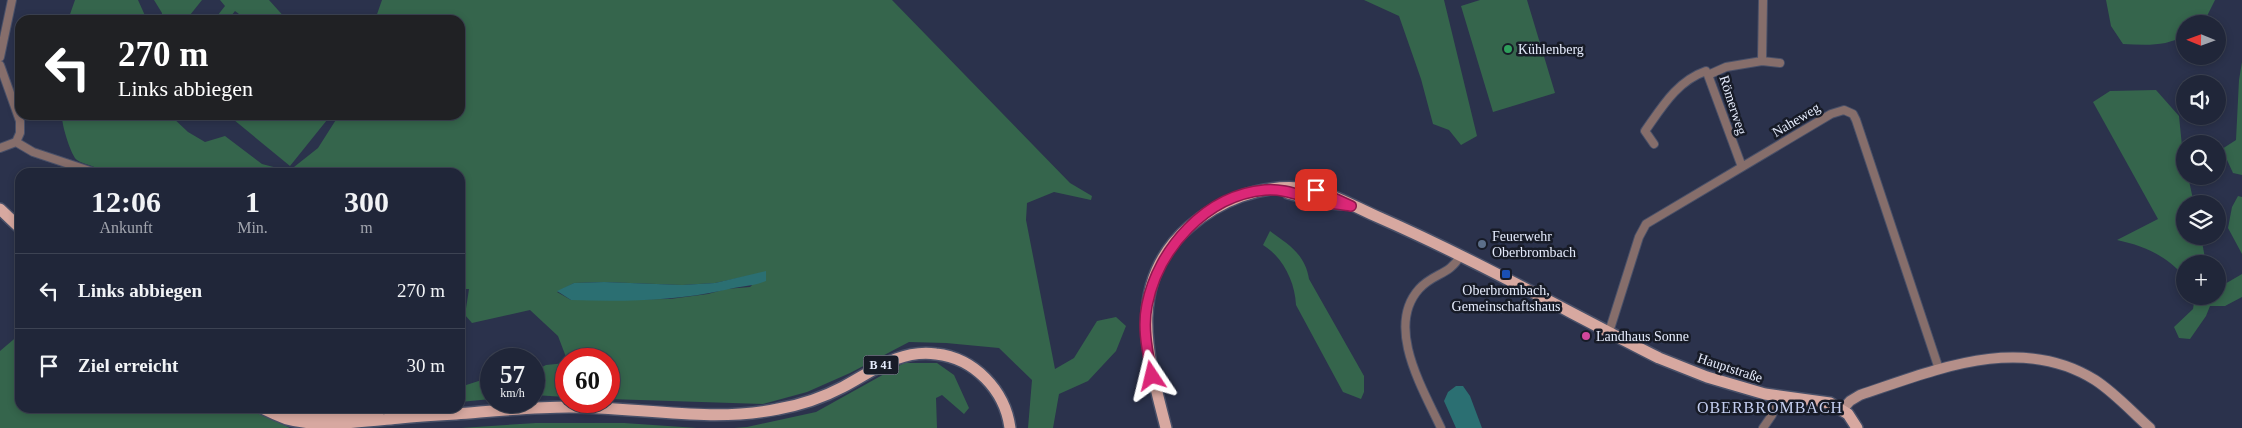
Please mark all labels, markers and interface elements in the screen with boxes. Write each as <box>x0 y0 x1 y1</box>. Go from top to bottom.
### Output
north arrow <box>2176 15 2226 65</box>
map controls <box>2176 15 2226 305</box>
icon: left <box>35 35 100 100</box>
text: 270 m <box>118 35 208 74</box>
place label: Kühlenberg <box>1518 42 1584 57</box>
marker: Kühlenberg <box>1502 43 1514 55</box>
street label: Römerweg <box>1716 73 1750 137</box>
button: sound <box>2176 75 2226 125</box>
text: Links abbiegen <box>118 76 253 101</box>
street label: Naheweg <box>1769 100 1823 140</box>
button: search <box>2176 135 2226 185</box>
pin <box>1295 169 1337 211</box>
icon: arrive <box>1302 176 1330 204</box>
text: 12:06 <box>91 185 161 218</box>
text: 1 <box>245 185 260 218</box>
text: 300 <box>344 185 389 218</box>
button: layers <box>2176 195 2226 245</box>
text: Ankunft <box>99 219 153 236</box>
text: Min. <box>237 219 268 236</box>
text: m <box>360 219 373 236</box>
place label: Feuerwehr Oberbrombach <box>1492 229 1576 260</box>
marker: Feuerwehr Oberbrombach <box>1476 238 1488 250</box>
button: + <box>2176 255 2226 305</box>
marker: Oberbrombach, Gemeinschaftshaus <box>1500 268 1512 280</box>
icon: left <box>35 277 63 305</box>
text: Links abbiegen <box>78 280 202 301</box>
text: 270 m <box>397 280 445 301</box>
place label: Oberbrombach, Gemeinschaftshaus <box>1452 283 1560 314</box>
place label: Landhaus Sonne <box>1596 329 1689 344</box>
marker: Landhaus Sonne <box>1580 330 1592 342</box>
speed limit sign: 60 <box>555 348 620 413</box>
position arrow <box>1125 349 1177 401</box>
street label: Hauptstraße <box>1696 350 1764 386</box>
icon: arrive <box>35 352 63 380</box>
text: Ziel erreicht <box>78 355 178 376</box>
text: 30 m <box>406 355 445 376</box>
road number: B 41 <box>864 356 898 374</box>
text: 57 <box>500 361 525 388</box>
text: km/h <box>500 386 525 400</box>
district label: OBERBROMBACH <box>1697 399 1843 416</box>

